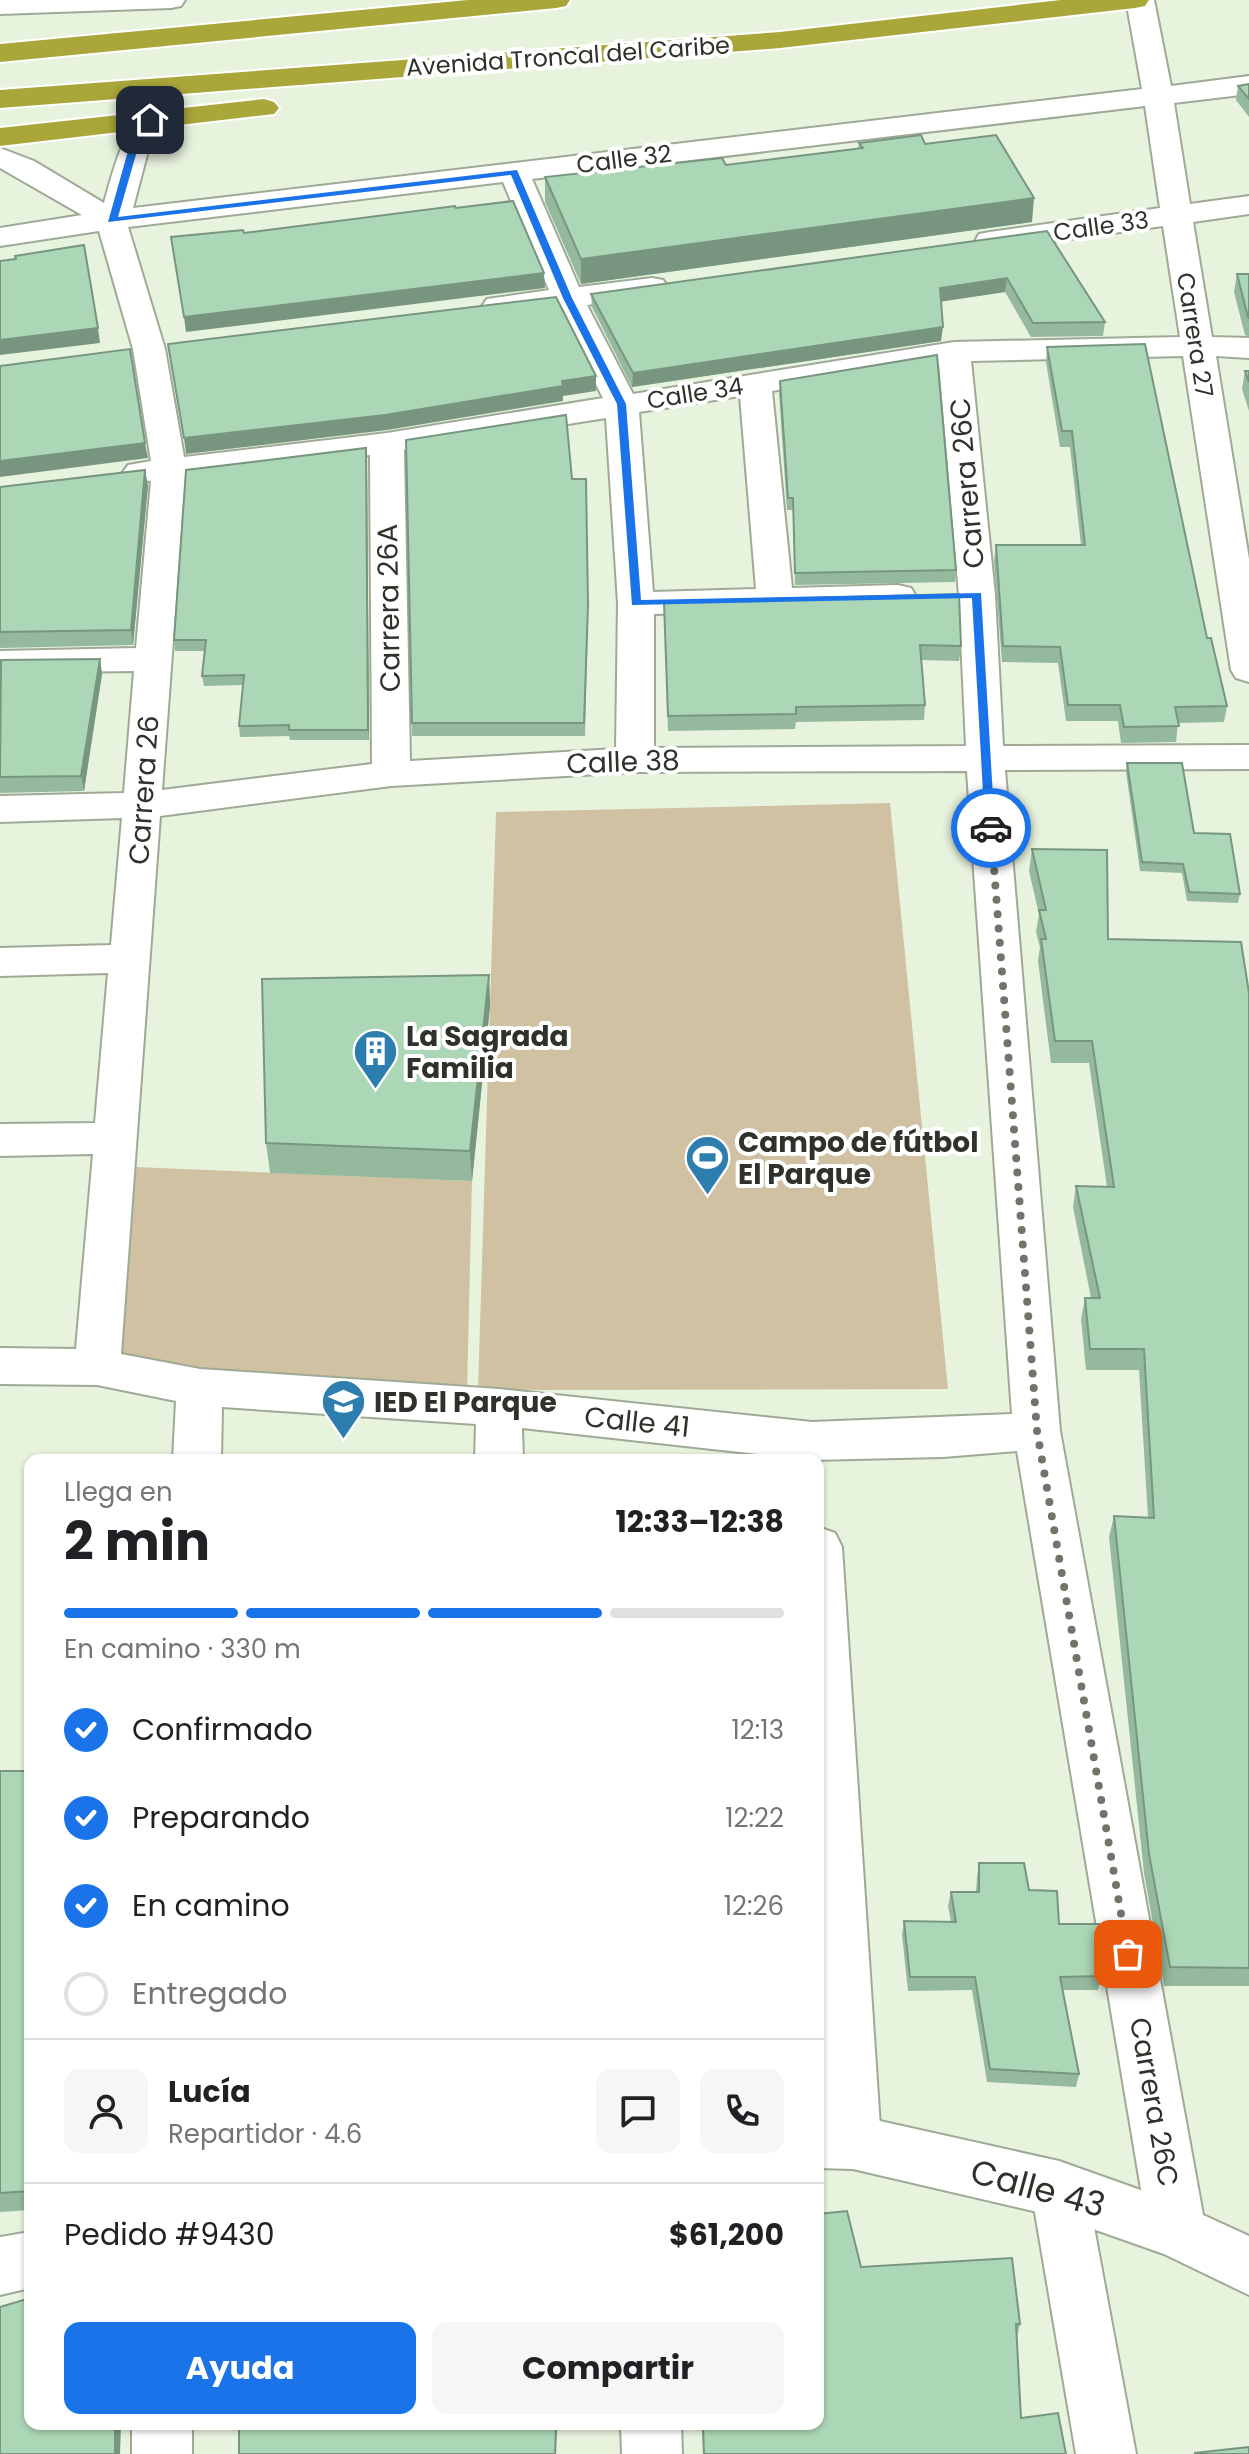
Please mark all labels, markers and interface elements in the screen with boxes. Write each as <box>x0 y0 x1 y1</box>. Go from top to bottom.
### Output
street label: Avenida Troncal del Caribe <box>405 28 731 84</box>
pin <box>116 86 184 154</box>
icon: home <box>128 98 172 142</box>
street label: Calle 32 <box>574 137 674 181</box>
street label: Calle 33 <box>1051 203 1151 249</box>
street label: Carrera 27 <box>1169 270 1221 400</box>
street label: Calle 34 <box>644 369 746 417</box>
street label: Carrera 26C <box>940 396 994 570</box>
street label: Carrera 26A <box>368 523 410 693</box>
street label: Carrera 26 <box>119 714 169 866</box>
street label: Calle 38 <box>566 741 680 783</box>
courier <box>951 788 1031 868</box>
icon: car <box>969 806 1013 850</box>
place label: La Sagrada Familia <box>406 1017 569 1088</box>
building icon: La Sagrada Familia <box>351 1028 399 1091</box>
place label: Campo de fútbol El Parque <box>738 1123 978 1194</box>
sports icon: Campo de fútbol El Parque <box>683 1134 731 1197</box>
school or university icon: IED El Parque <box>319 1378 367 1441</box>
place label: IED El Parque <box>374 1383 557 1422</box>
street label: Calle 41 <box>582 1397 692 1447</box>
text: Llega en <box>64 1474 173 1510</box>
text: 12:33–12:38 <box>615 1500 784 1543</box>
text: 2 min <box>64 1505 210 1578</box>
text: En camino · 330 m <box>64 1631 301 1667</box>
icon: check <box>64 1708 108 1752</box>
text: Confirmado <box>132 1708 313 1751</box>
text: 12:13 <box>732 1712 784 1748</box>
icon: check <box>64 1796 108 1840</box>
text: Preparando <box>132 1796 310 1839</box>
text: 12:22 <box>725 1800 784 1836</box>
icon: check <box>64 1884 108 1928</box>
text: En camino <box>132 1884 290 1927</box>
text: 12:26 <box>724 1888 784 1924</box>
pin <box>1094 1920 1162 1988</box>
icon: bag <box>1106 1932 1150 1976</box>
text: Entregado <box>132 1972 287 2015</box>
street label: Carrera 26C <box>1120 2014 1188 2190</box>
button: person <box>64 2069 148 2153</box>
button: chat <box>596 2069 680 2153</box>
button: phone <box>700 2069 784 2153</box>
text: Lucía <box>168 2070 251 2113</box>
text: Repartidor · 4.6 <box>168 2116 362 2152</box>
street label: Calle 43 <box>965 2147 1111 2229</box>
text: Pedido #9430 <box>64 2213 275 2256</box>
text: $61,200 <box>669 2213 784 2256</box>
button: Ayuda <box>64 2322 416 2414</box>
button: Compartir <box>432 2322 784 2414</box>

